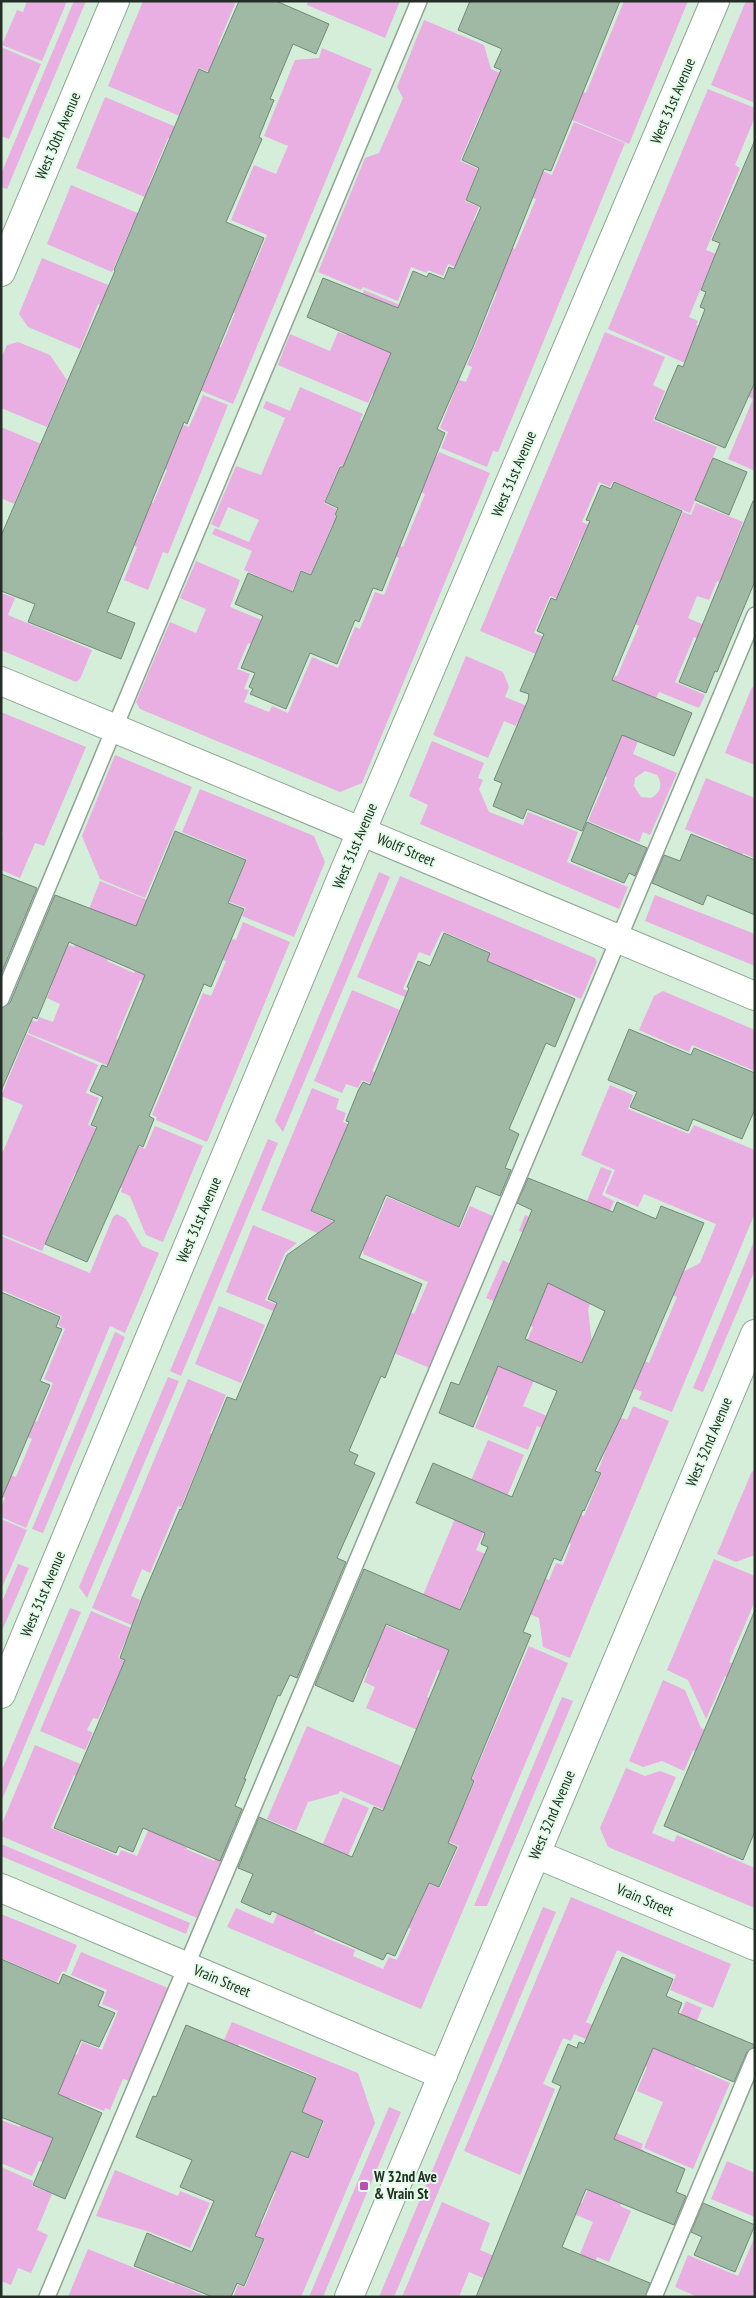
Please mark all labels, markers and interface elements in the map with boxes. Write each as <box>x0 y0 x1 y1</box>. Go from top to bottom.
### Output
street label: West 31st Avenue <box>646 55 699 147</box>
street label: West 30th Avenue <box>31 89 84 182</box>
street label: West 31st Avenue <box>487 428 540 520</box>
street label: West 31st Avenue <box>328 800 381 892</box>
street label: Wolff Street <box>374 829 438 870</box>
street label: West 31st Avenue <box>172 1174 225 1266</box>
street label: West 32nd Avenue <box>681 1394 736 1489</box>
street label: West 31st Avenue <box>16 1548 69 1640</box>
street label: West 32nd Avenue <box>524 1767 579 1862</box>
street label: Vrain Street <box>613 1879 677 1920</box>
street label: Vrain Street <box>190 1960 254 2001</box>
place label: W 32nd Ave & Vrain St <box>373 2167 437 2203</box>
marker: W 32nd Ave & Vrain St <box>358 2180 370 2192</box>

